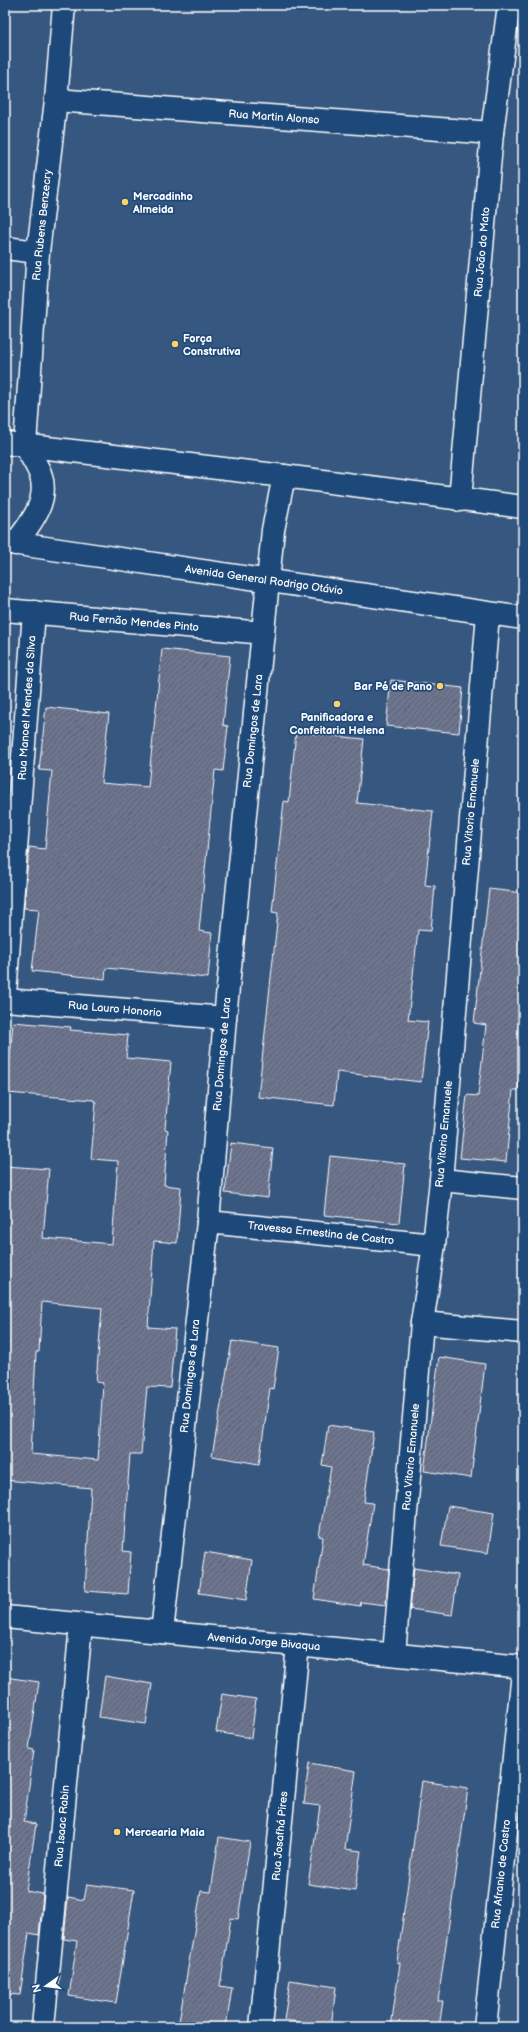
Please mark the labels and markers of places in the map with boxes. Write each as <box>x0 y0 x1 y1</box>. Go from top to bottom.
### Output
place label: Mercadinho Almeida <box>132 190 193 216</box>
marker: Mercadinho Almeida <box>120 197 130 207</box>
place label: Força Construtiva <box>183 332 241 358</box>
marker: Força Construtiva <box>170 339 180 349</box>
place label: Bar Pé de Pano <box>354 680 432 693</box>
marker: Bar Pé de Pano <box>435 681 445 691</box>
marker: Panificadora e Confeitaria Helena <box>332 699 342 709</box>
place label: Panificadora e Confeitaria Helena <box>289 711 385 737</box>
place label: Mercearia Maia <box>125 1826 205 1839</box>
marker: Mercearia Maia <box>112 1827 122 1837</box>

